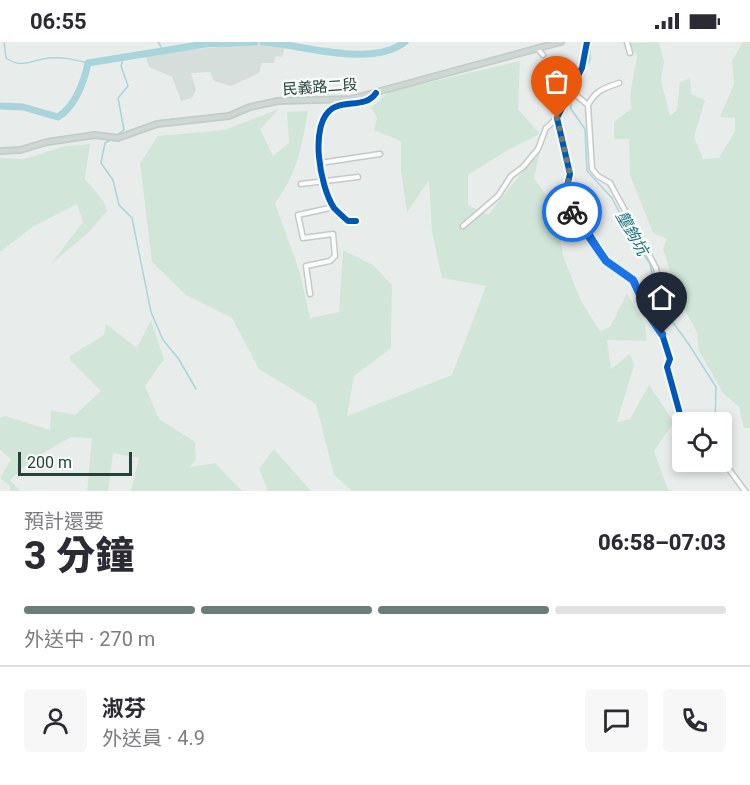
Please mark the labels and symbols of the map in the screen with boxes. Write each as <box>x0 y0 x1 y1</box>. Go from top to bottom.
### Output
pin <box>531 56 582 118</box>
street label: 民義路二段 <box>282 75 358 99</box>
courier <box>542 182 602 242</box>
water label: 壟鉤坑 <box>612 207 653 260</box>
pin <box>636 272 687 334</box>
scale bar <box>18 449 132 477</box>

